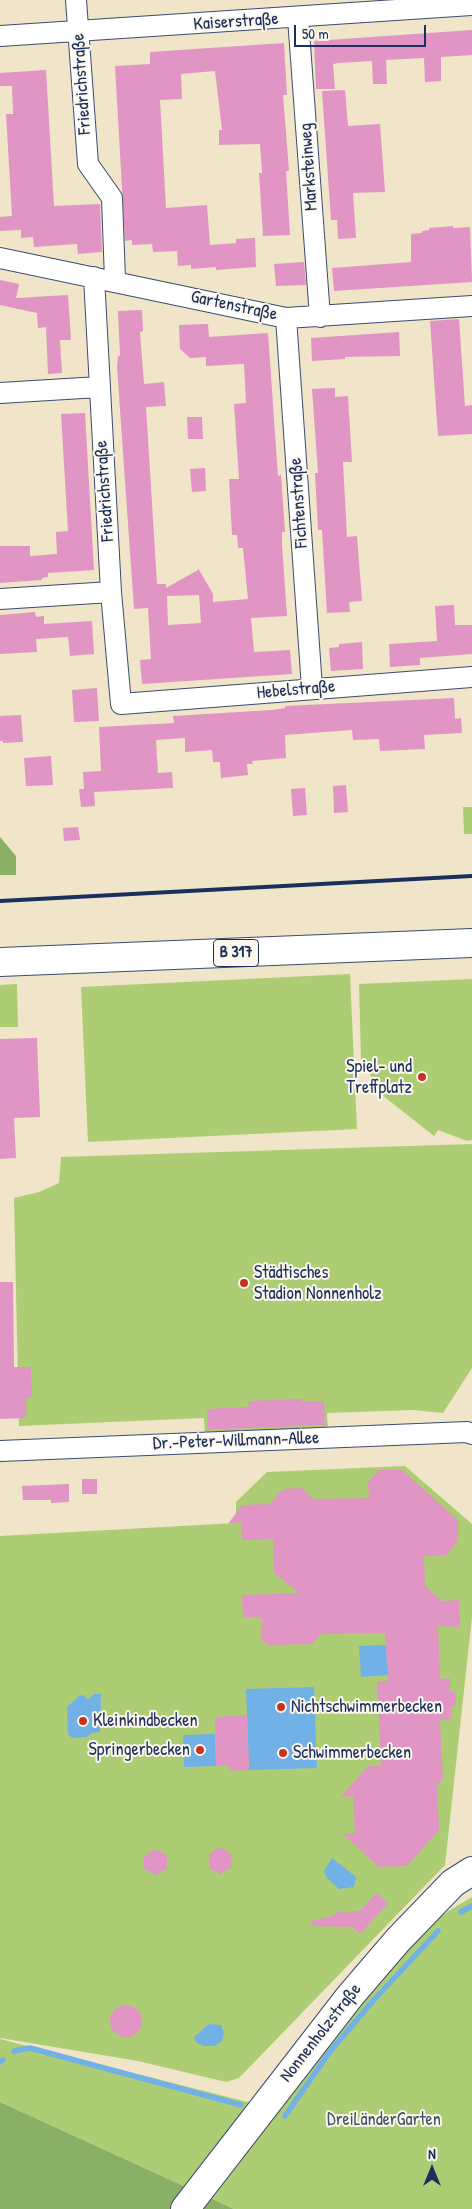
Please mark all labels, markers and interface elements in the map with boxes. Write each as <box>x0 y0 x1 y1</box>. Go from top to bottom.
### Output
street label: Kaiserstraße <box>193 8 279 36</box>
scale bar <box>297 15 430 47</box>
text: 50 m <box>302 23 329 44</box>
street label: Friedrichstraße <box>68 33 96 135</box>
street label: Marksteinweg <box>295 122 323 212</box>
street label: Gartenstraße <box>189 286 279 326</box>
street label: Friedrichstraße <box>91 440 119 542</box>
street label: Fichtenstraße <box>285 457 313 549</box>
street label: Hebelstraße <box>256 676 336 704</box>
road number: B 317 <box>214 940 258 966</box>
place label: Spiel- und Treffplatz <box>346 1056 412 1098</box>
marker: Spiel- und Treffplatz <box>416 1071 428 1083</box>
place label: Städtisches Stadion Nonnenholz <box>254 1262 382 1304</box>
marker: Städtisches Stadion Nonnenholz <box>238 1277 250 1289</box>
street label: Dr.-Peter-Willmann-Allee <box>152 1427 320 1455</box>
place label: Nichtschwimmerbecken <box>291 1696 442 1718</box>
marker: Nichtschwimmerbecken <box>275 1701 287 1713</box>
place label: Kleinkindbecken <box>93 1710 198 1732</box>
marker: Kleinkindbecken <box>77 1715 89 1727</box>
place label: Springerbecken <box>88 1739 190 1761</box>
place label: Schwimmerbecken <box>293 1742 411 1764</box>
marker: Springerbecken <box>194 1744 206 1756</box>
marker: Schwimmerbecken <box>277 1747 289 1759</box>
street label: Nonnenholzstraße <box>276 1979 366 2087</box>
park label: DreiLänderGarten <box>327 2109 441 2131</box>
north arrow <box>407 2144 457 2194</box>
text: N <box>428 2144 436 2163</box>

